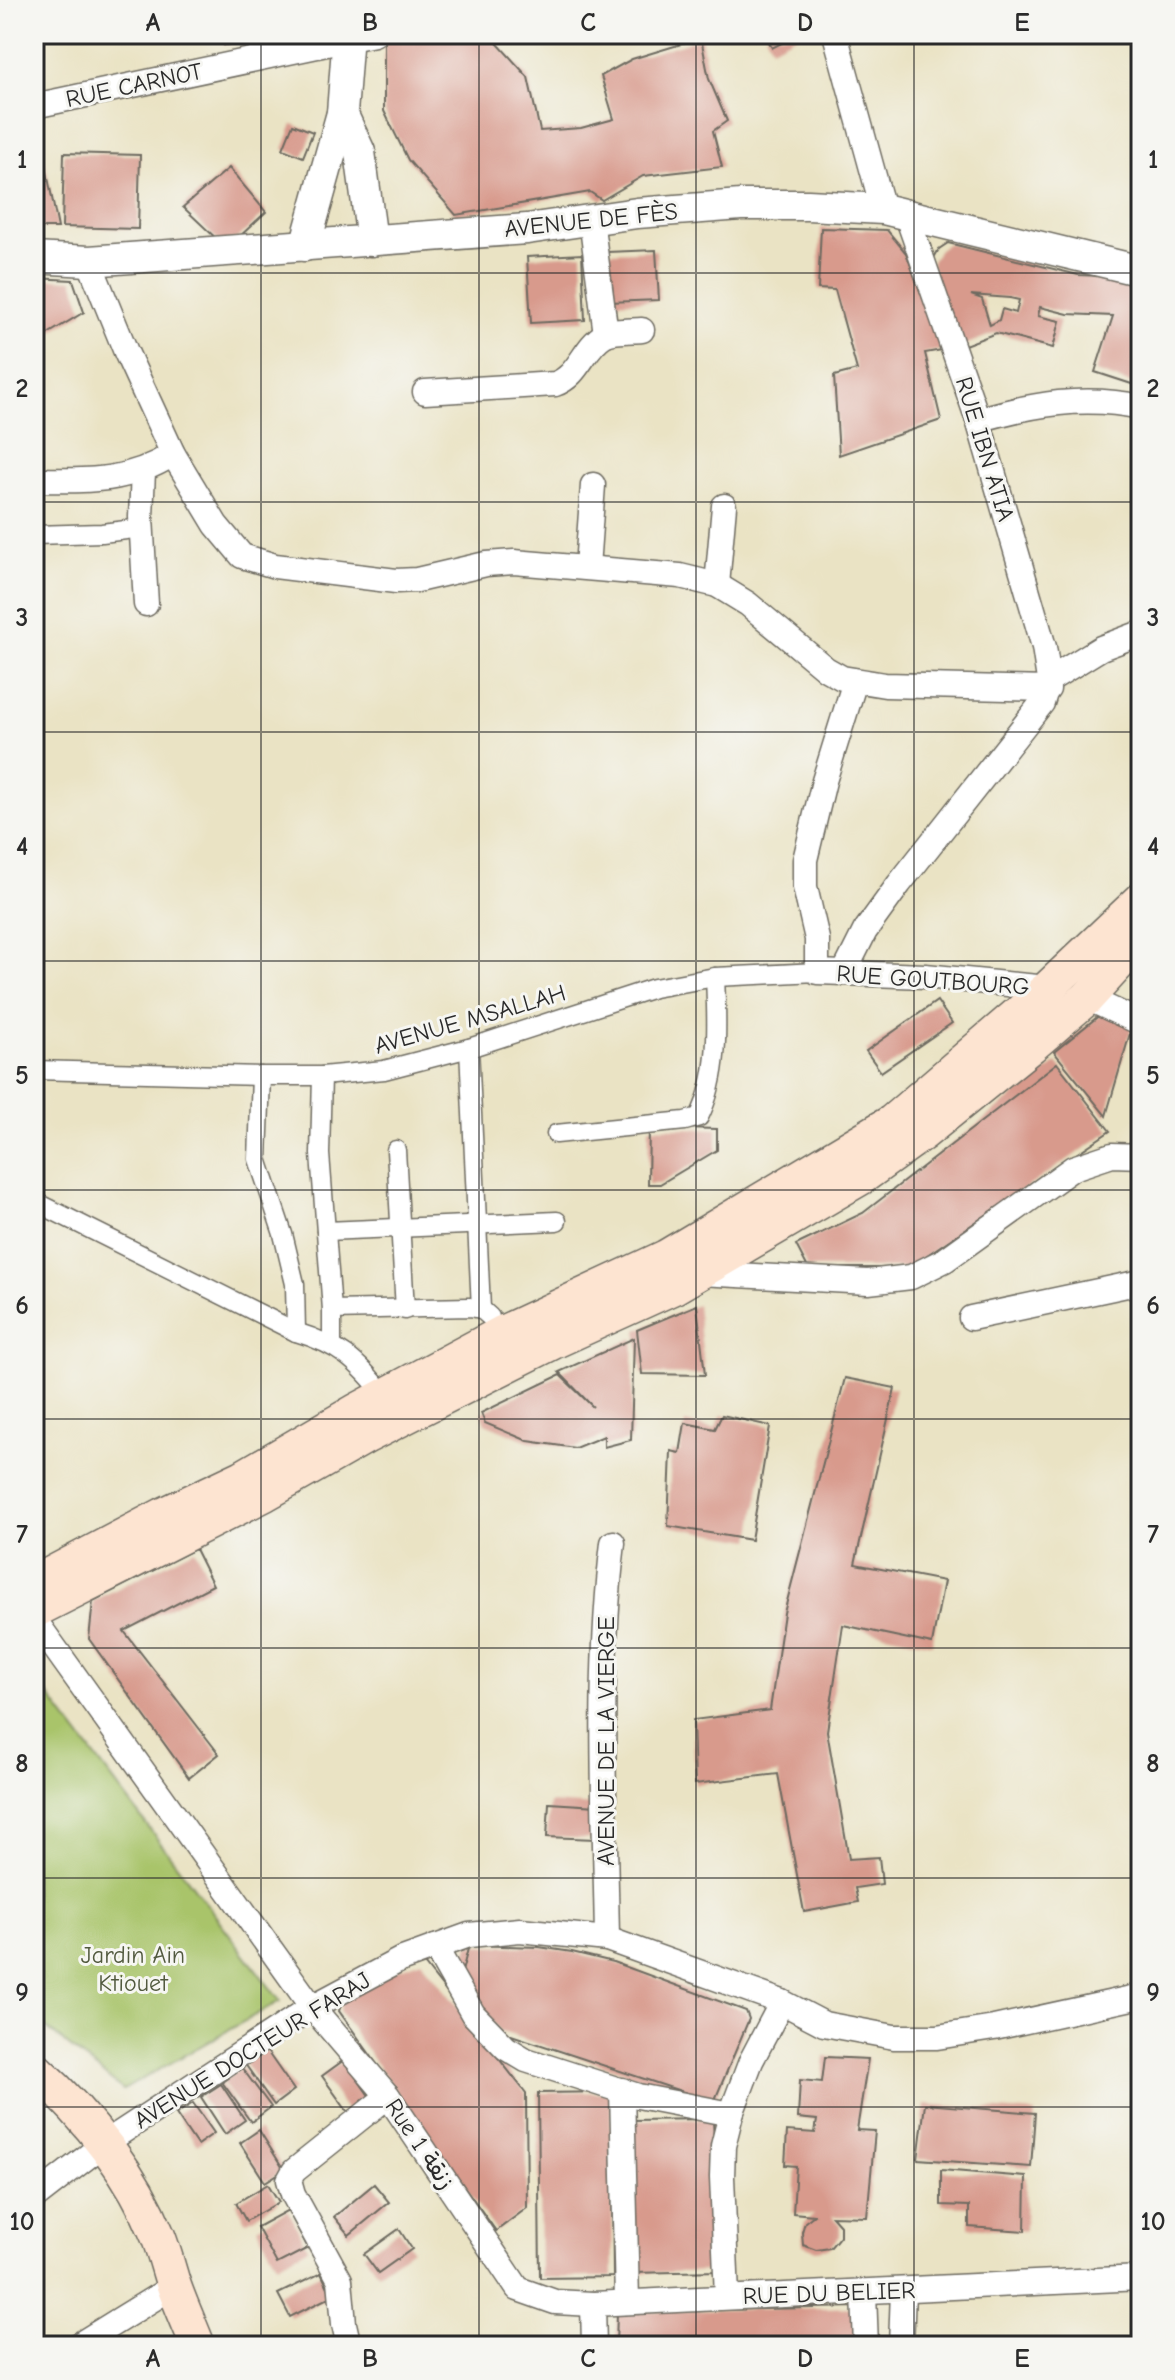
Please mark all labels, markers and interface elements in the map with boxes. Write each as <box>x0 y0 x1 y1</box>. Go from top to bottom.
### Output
text: A <box>146 8 161 38</box>
text: B <box>362 8 378 38</box>
text: C <box>580 8 596 38</box>
text: D <box>797 8 813 38</box>
text: E <box>1014 8 1030 38</box>
street label: RUE CARNOT <box>63 57 205 113</box>
text: 1 <box>17 145 27 175</box>
text: 1 <box>1148 145 1158 175</box>
street label: AVENUE DE FÈS <box>503 197 679 243</box>
street label: RUE IBN ATIA <box>950 373 1020 525</box>
text: 2 <box>16 374 28 404</box>
text: 2 <box>1147 374 1159 404</box>
text: 3 <box>16 603 28 633</box>
text: 3 <box>1147 603 1159 633</box>
text: 4 <box>16 832 28 862</box>
text: 4 <box>1147 832 1159 862</box>
street label: RUE GOUTBOURG <box>836 959 1030 1001</box>
street label: AVENUE MSALLAH <box>371 978 569 1060</box>
text: 5 <box>15 1061 29 1091</box>
text: 5 <box>1146 1061 1160 1091</box>
text: 6 <box>15 1291 29 1321</box>
text: 6 <box>1146 1291 1160 1321</box>
text: 7 <box>16 1520 28 1550</box>
text: 7 <box>1147 1520 1159 1550</box>
street label: AVENUE DE LA VIERGE <box>592 1616 620 1866</box>
text: 8 <box>15 1749 29 1779</box>
text: 8 <box>1146 1749 1160 1779</box>
park label: Jardin Ain Ktiouet <box>81 1941 185 1997</box>
street label: AVENUE DOCTEUR FARAJ <box>129 1966 375 2134</box>
text: 9 <box>15 1978 29 2008</box>
text: 9 <box>1146 1978 1160 2008</box>
street label: Rue 1 زنقة <box>379 2093 461 2195</box>
text: 10 <box>9 2207 35 2237</box>
text: 10 <box>1140 2207 1166 2237</box>
street label: RUE DU BELIER <box>742 2276 916 2310</box>
text: A <box>146 2344 161 2374</box>
text: B <box>362 2344 378 2374</box>
text: C <box>580 2344 596 2374</box>
text: D <box>797 2344 813 2374</box>
text: E <box>1014 2344 1030 2374</box>

